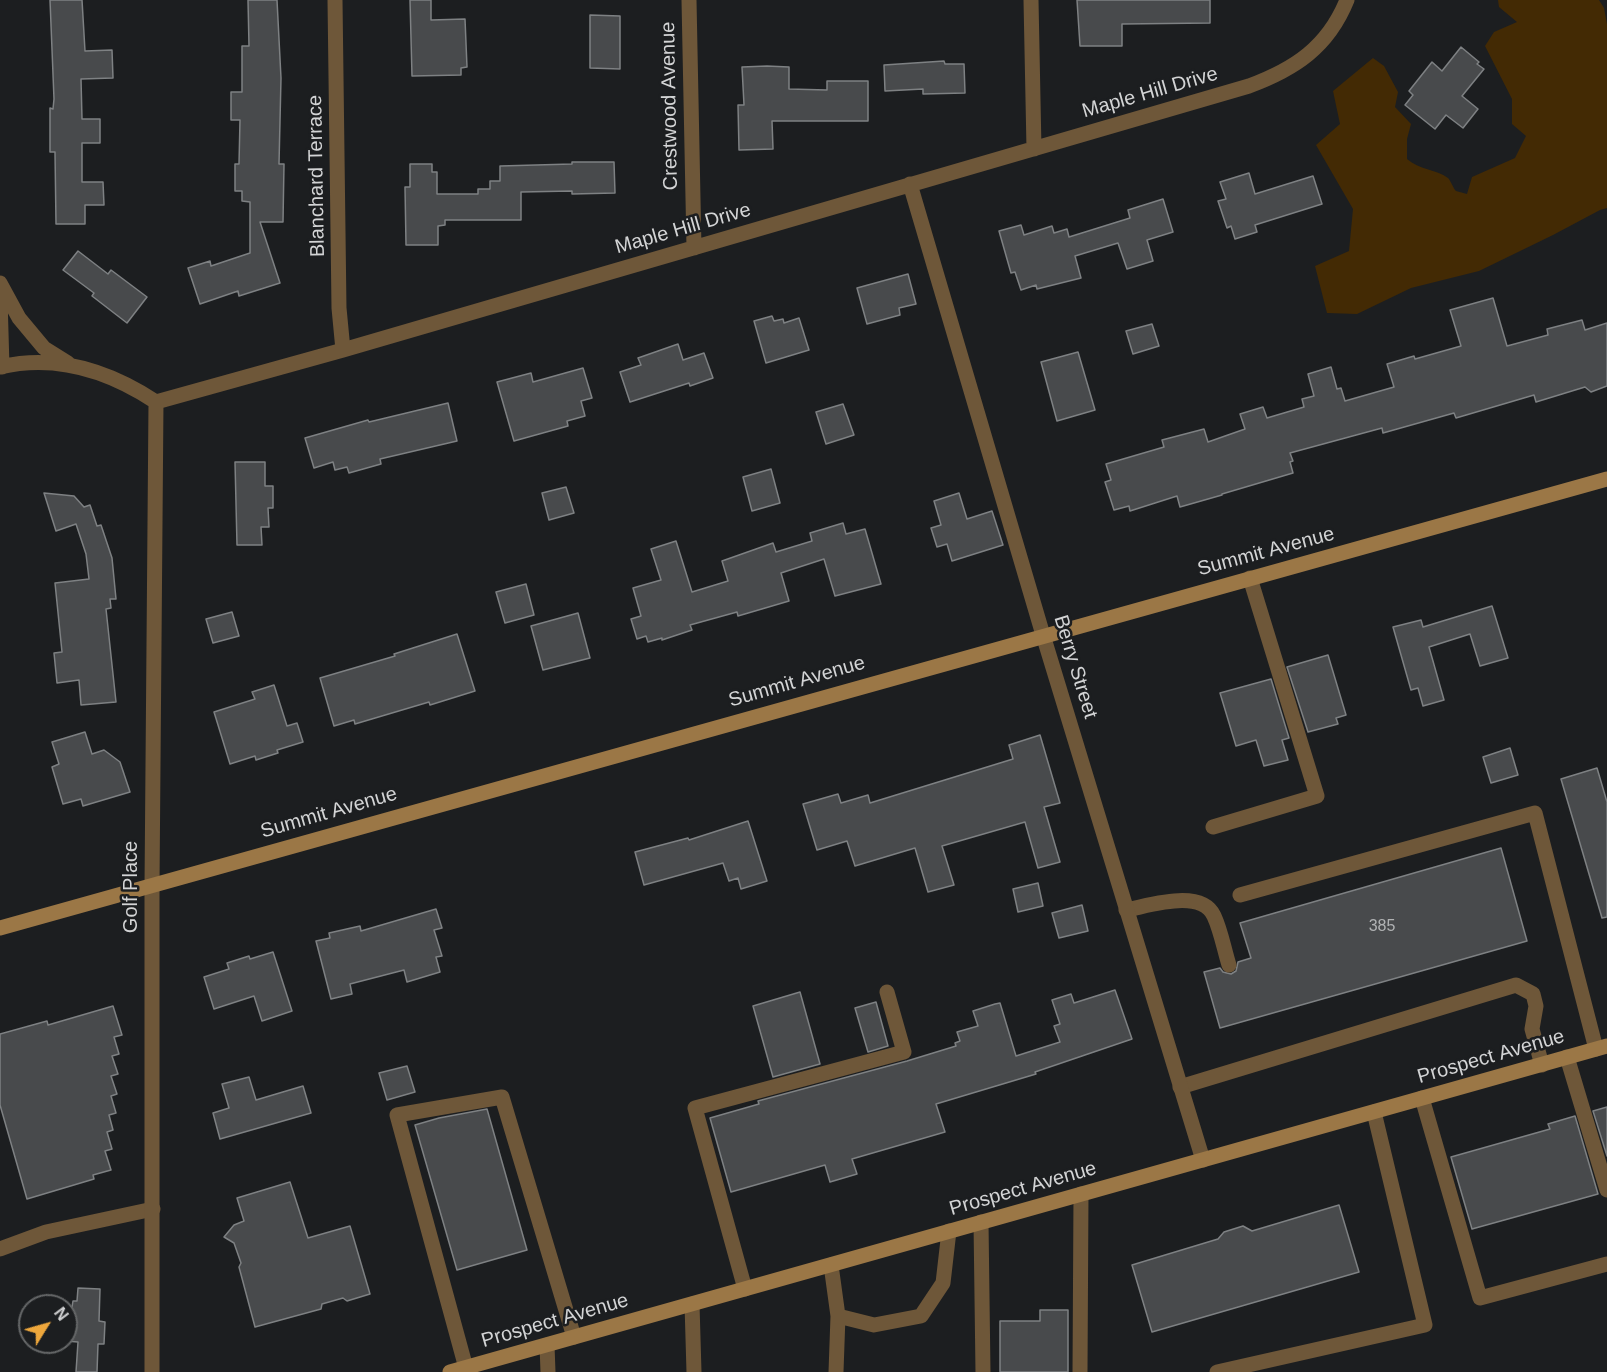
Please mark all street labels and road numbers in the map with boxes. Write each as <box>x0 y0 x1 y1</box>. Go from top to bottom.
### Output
street label: Crestwood Avenue <box>657 21 683 191</box>
street label: Maple Hill Drive <box>1079 62 1221 124</box>
street label: Blanchard Terrace <box>304 95 330 257</box>
street label: Maple Hill Drive <box>612 198 754 260</box>
street label: Summit Avenue <box>1195 522 1337 582</box>
street label: Berry Street <box>1048 612 1102 722</box>
street label: Summit Avenue <box>726 651 868 713</box>
street label: Summit Avenue <box>258 782 400 844</box>
street label: Golf Place <box>119 841 143 933</box>
street label: Prospect Avenue <box>1415 1025 1567 1089</box>
street label: Prospect Avenue <box>947 1157 1099 1221</box>
street label: Prospect Avenue <box>479 1289 631 1353</box>

